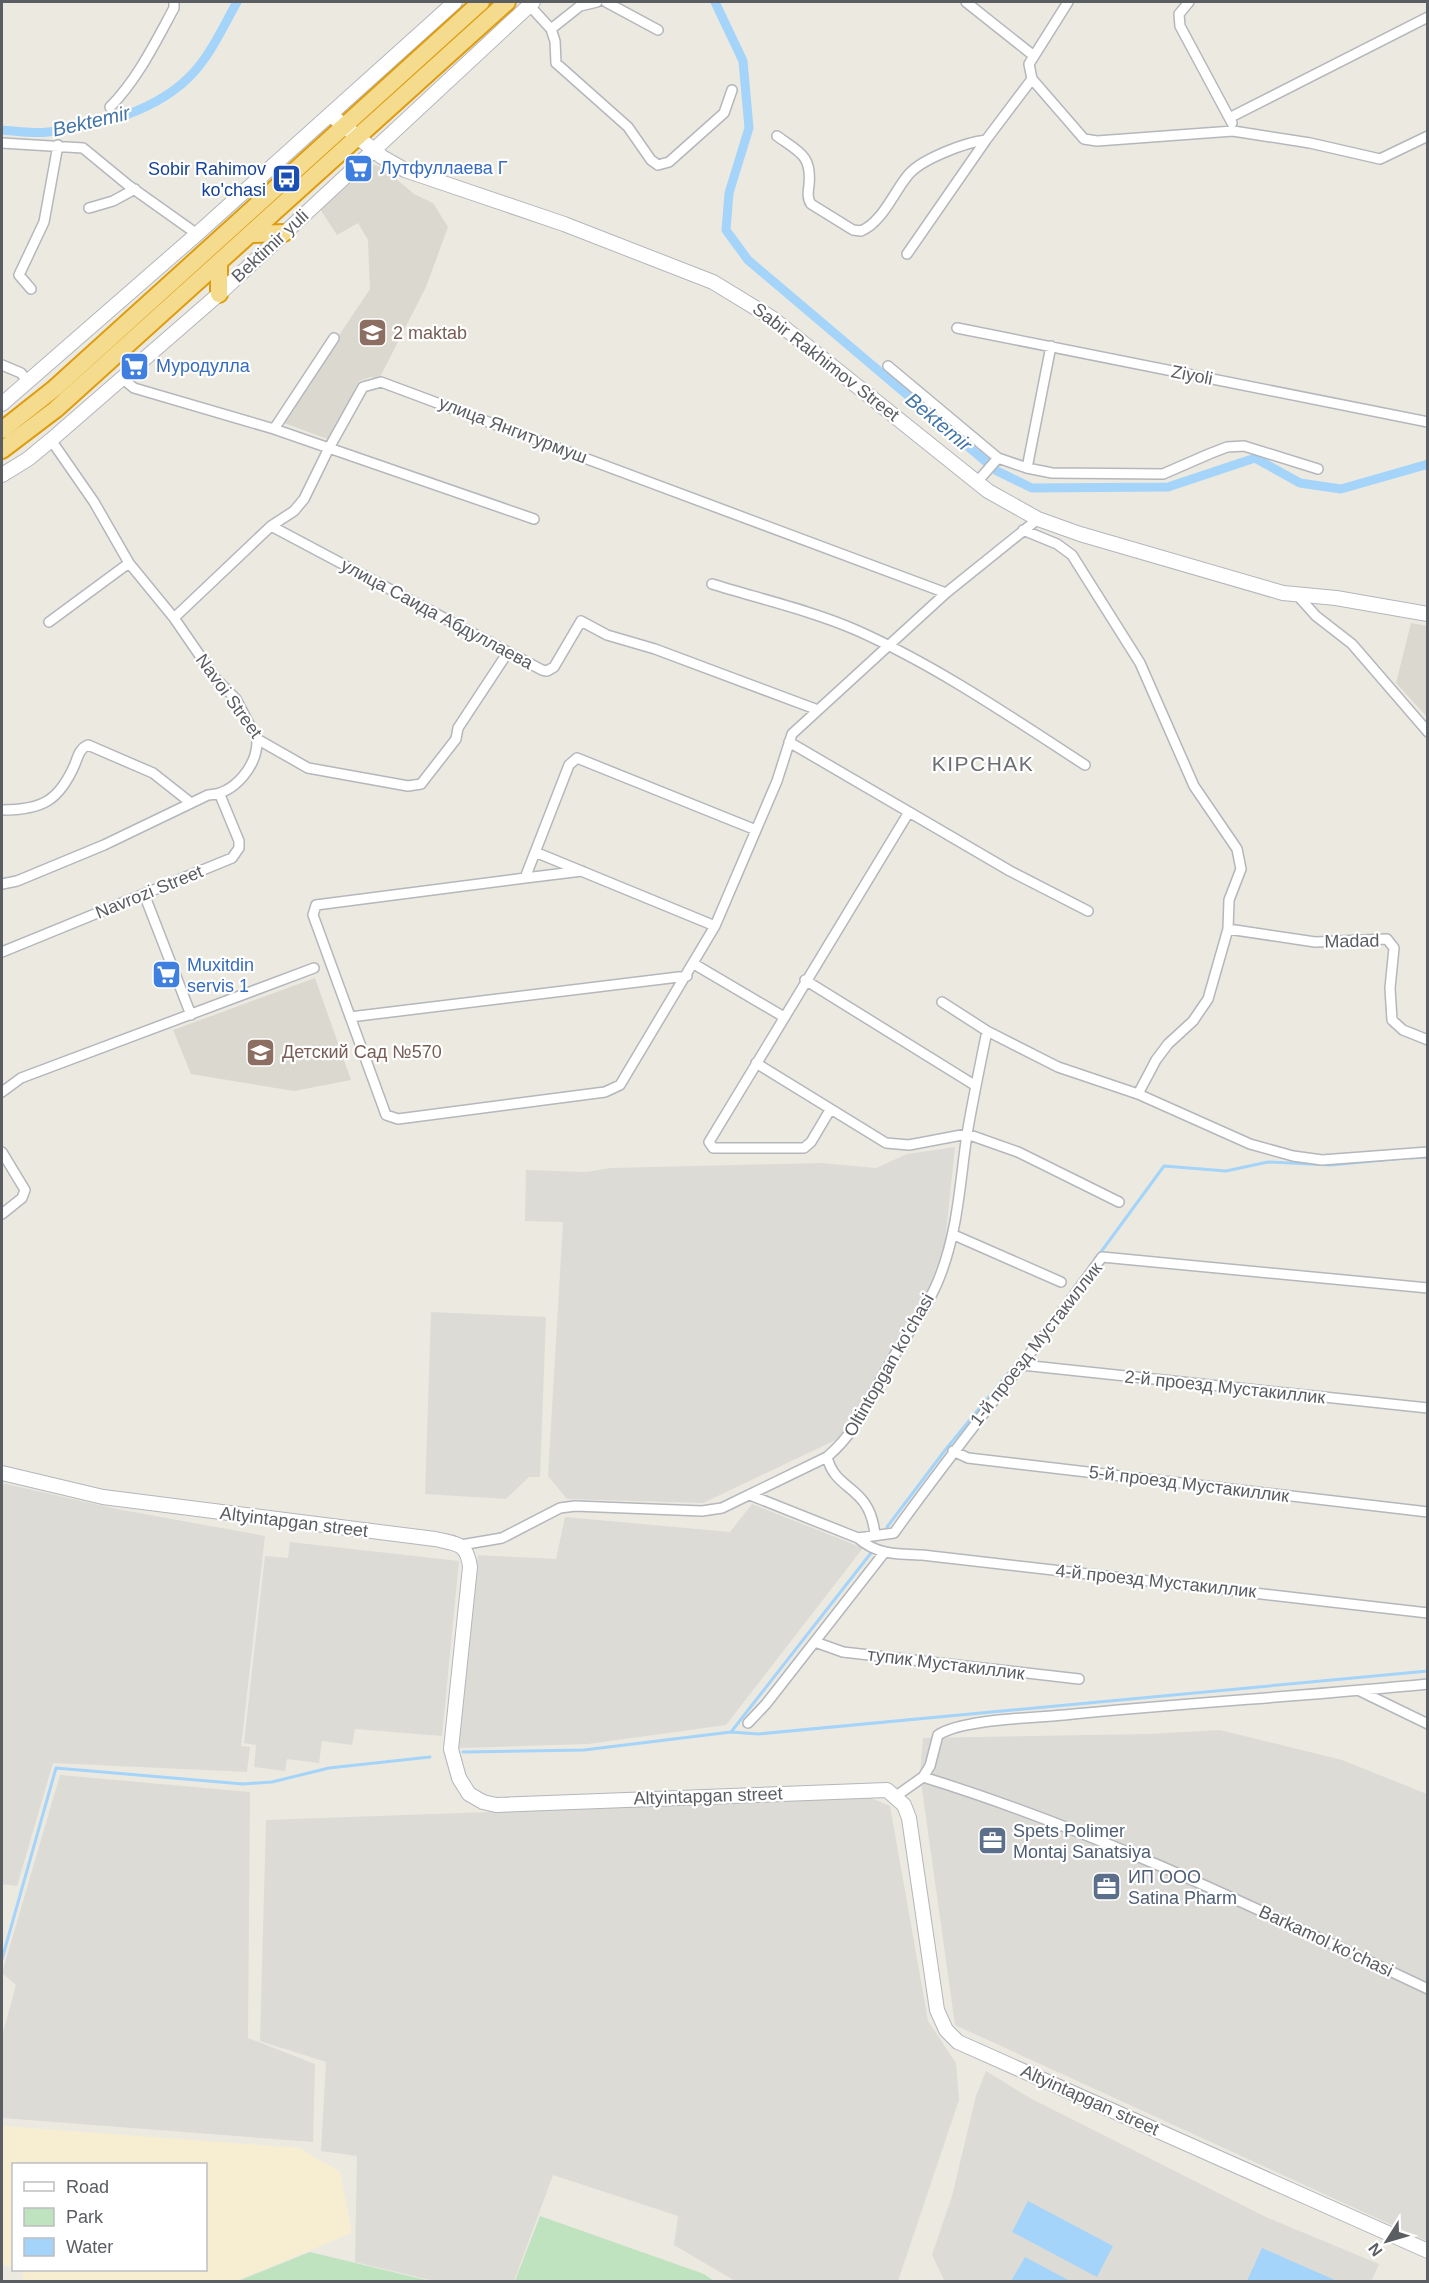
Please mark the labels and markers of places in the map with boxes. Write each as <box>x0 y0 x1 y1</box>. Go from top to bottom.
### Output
supermarket icon: Лутфуллаева Г <box>343 152 375 184</box>
place label: Лутфуллаева Г <box>380 158 508 178</box>
place label: Sobir Rahimov ko'chasi <box>148 159 266 200</box>
bus stop icon: Sobir Rahimov ko'chasi <box>271 163 303 195</box>
school or university icon: 2 maktab <box>356 317 388 349</box>
place label: 2 maktab <box>393 323 467 343</box>
supermarket icon: Муродулла <box>119 350 151 382</box>
place label: Муродулла <box>156 356 251 376</box>
place label: Muxitdin servis 1 <box>187 955 254 996</box>
supermarket icon: Muxitdin servis 1 <box>150 959 182 991</box>
school or university icon: Детский Сад №570 <box>245 1036 277 1068</box>
place label: Детский Сад №570 <box>282 1042 442 1062</box>
place label: Spets Polimer Montaj Sanatsiya <box>1013 1821 1152 1862</box>
office icon: Spets Polimer Montaj Sanatsiya <box>976 1825 1008 1857</box>
place label: ИП ООО Satina Pharm <box>1128 1867 1237 1908</box>
office icon: ИП ООО Satina Pharm <box>1091 1871 1123 1903</box>

